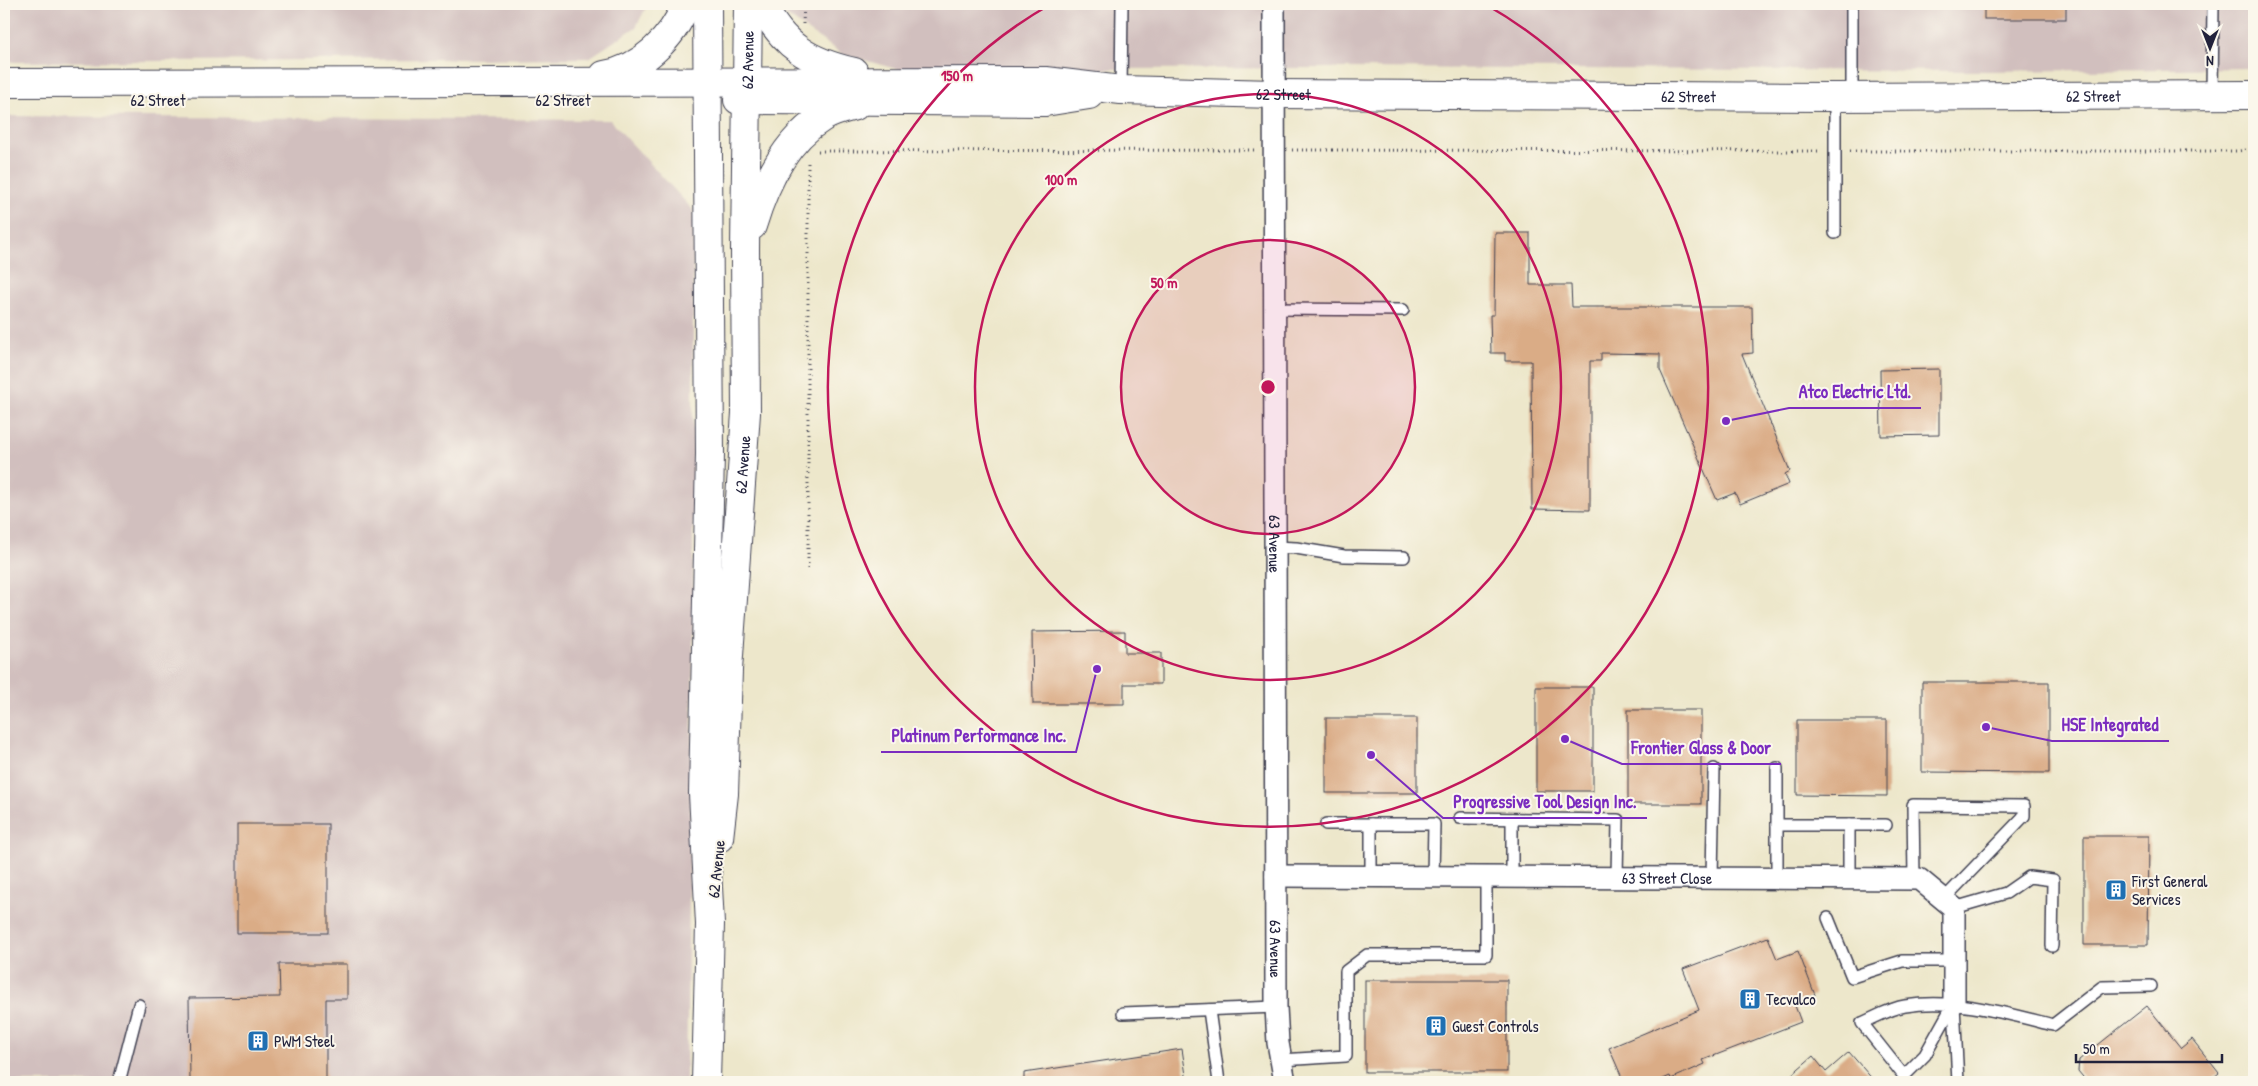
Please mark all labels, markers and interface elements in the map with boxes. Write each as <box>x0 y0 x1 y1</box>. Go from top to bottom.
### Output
north arrow <box>2186 22 2236 72</box>
street label: 62 Avenue <box>736 30 759 89</box>
text: N <box>2206 52 2214 71</box>
text: 150 m <box>941 65 973 86</box>
street label: 62 Street <box>1256 83 1311 105</box>
street label: 62 Street <box>1661 85 1716 107</box>
street label: 62 Street <box>2066 85 2121 107</box>
street label: 62 Street <box>131 89 186 111</box>
street label: 62 Street <box>536 89 591 111</box>
text: 100 m <box>1045 169 1077 190</box>
text: 50 m <box>1151 272 1177 293</box>
callout: Atco Electric Ltd. <box>1789 375 1921 408</box>
centre of rings <box>1259 378 1277 396</box>
text: Atco Electric Ltd. <box>1799 379 1911 404</box>
street label: 62 Avenue <box>729 434 755 495</box>
street label: 63 Avenue <box>1264 515 1286 574</box>
callout: HSE Integrated <box>2052 708 2169 741</box>
text: HSE Integrated <box>2062 712 2158 738</box>
callout: Platinum Performance Inc. <box>881 719 1076 752</box>
text: Platinum Performance Inc. <box>892 723 1067 748</box>
callout: Frontier Glass & Door <box>1622 731 1781 764</box>
text: Frontier Glass & Door <box>1630 735 1771 760</box>
callout: Progressive Tool Design Inc. <box>1443 785 1647 818</box>
text: Progressive Tool Design Inc. <box>1453 789 1637 815</box>
street label: 62 Avenue <box>702 838 730 899</box>
street label: 63 Street Close <box>1622 867 1713 889</box>
place label: First General Services <box>2131 870 2208 910</box>
building icon: First General Services <box>2104 878 2128 902</box>
street label: 63 Avenue <box>1265 920 1287 979</box>
building icon: Tecvalco <box>1738 987 1762 1011</box>
place label: Tecvalco <box>1766 988 1816 1010</box>
building icon: Guest Controls <box>1424 1014 1448 1038</box>
place label: Guest Controls <box>1452 1015 1539 1037</box>
building icon: PWM Steel <box>246 1029 270 1053</box>
place label: PWM Steel <box>274 1030 335 1052</box>
scale bar <box>2076 1031 2222 1063</box>
text: 50 m <box>2083 1038 2110 1059</box>

